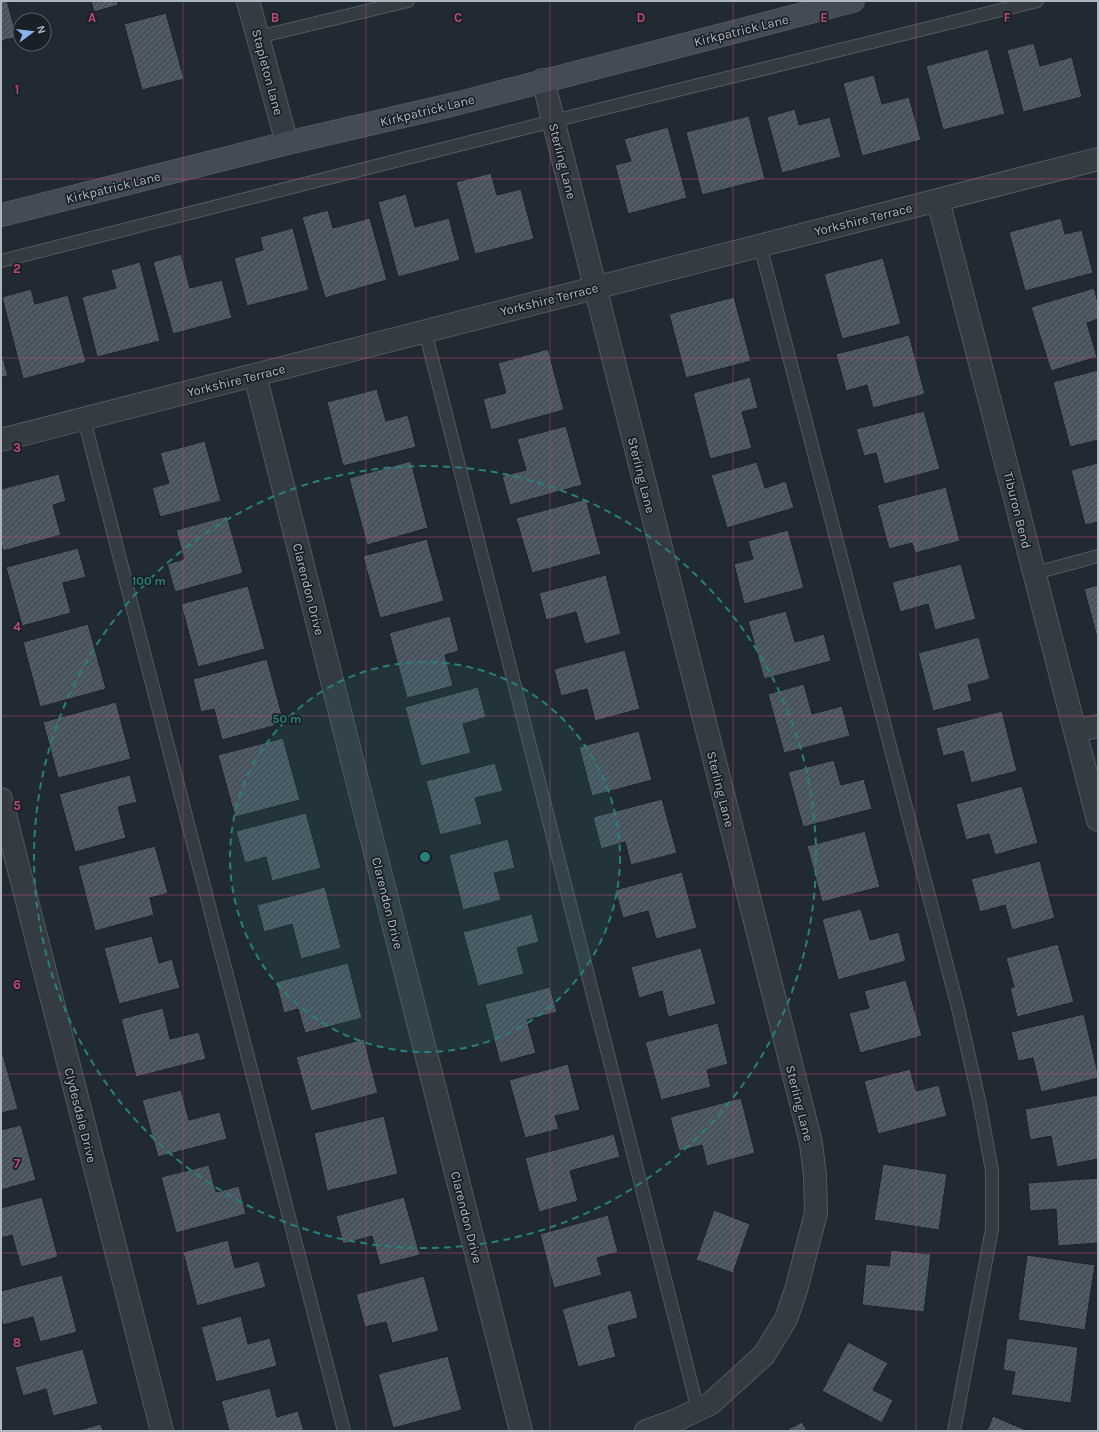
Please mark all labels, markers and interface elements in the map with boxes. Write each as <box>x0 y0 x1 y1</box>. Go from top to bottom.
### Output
text: A <box>88 10 96 25</box>
text: B <box>271 10 279 25</box>
text: C <box>454 10 462 25</box>
text: D <box>637 10 646 25</box>
text: E <box>820 10 828 25</box>
text: F <box>1003 10 1011 25</box>
street label: Kirkpatrick Lane <box>692 11 790 49</box>
north arrow <box>12 12 52 52</box>
text: N <box>34 24 48 35</box>
street label: Stapleton Lane <box>249 27 286 117</box>
text: 1 <box>15 82 19 97</box>
street label: Kirkpatrick Lane <box>378 91 476 129</box>
street label: Sterling Lane <box>546 122 579 201</box>
street label: Kirkpatrick Lane <box>64 168 162 206</box>
street label: Yorkshire Terrace <box>813 200 914 239</box>
text: 2 <box>13 261 21 276</box>
street label: Yorkshire Terrace <box>499 280 600 319</box>
street label: Yorkshire Terrace <box>186 361 287 400</box>
street label: Sterling Lane <box>625 436 658 515</box>
text: 3 <box>13 440 21 455</box>
street label: Tiburon Bend <box>1001 470 1034 550</box>
street label: Clarendon Drive <box>290 542 327 637</box>
text: 100 m <box>132 574 166 588</box>
text: 4 <box>13 619 21 634</box>
text: 50 m <box>273 712 302 726</box>
street label: Sterling Lane <box>704 750 737 829</box>
text: 5 <box>13 798 21 813</box>
centre of rings <box>418 850 432 864</box>
street label: Clarendon Drive <box>369 856 406 951</box>
text: 6 <box>13 977 21 992</box>
street label: Sterling Lane <box>783 1064 816 1143</box>
street label: Clydesdale Drive <box>61 1066 100 1165</box>
text: 7 <box>14 1156 21 1171</box>
street label: Clarendon Drive <box>448 1170 485 1265</box>
text: 8 <box>13 1335 21 1350</box>

